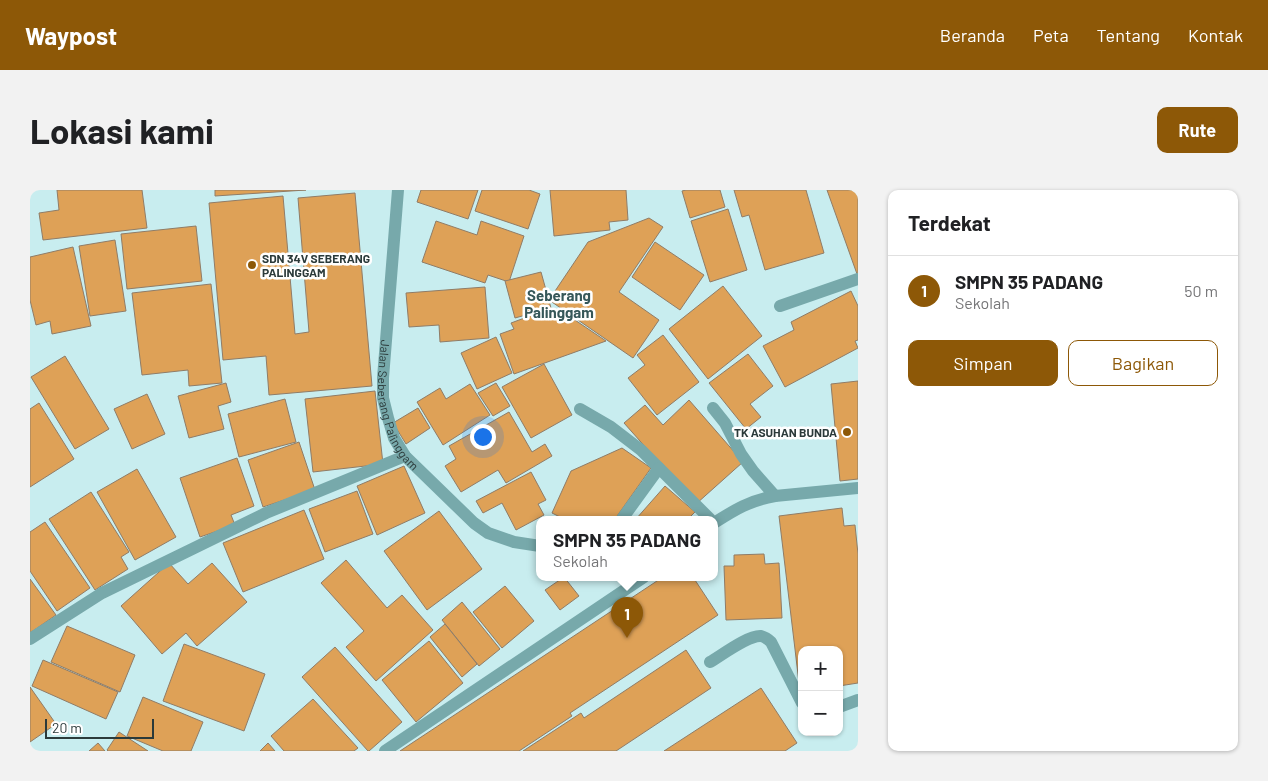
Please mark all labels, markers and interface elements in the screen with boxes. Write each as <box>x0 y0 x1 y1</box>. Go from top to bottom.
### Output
text: Waypost <box>25 21 117 50</box>
text: Beranda <box>940 24 1005 46</box>
text: Peta <box>1033 24 1069 46</box>
text: Tentang <box>1097 24 1160 46</box>
text: Kontak <box>1188 24 1243 46</box>
button: Rute <box>1157 107 1238 153</box>
text: Lokasi kami <box>30 109 214 151</box>
text: Terdekat <box>908 210 991 235</box>
place label: SDN 34V SEBERANG PALINGGAM <box>262 251 370 279</box>
marker: SDN 34V SEBERANG PALINGGAM <box>246 259 258 271</box>
text: SMPN 35 PADANG <box>955 270 1103 293</box>
text: 1 <box>921 281 927 300</box>
text: 50 m <box>1184 281 1218 300</box>
district label: Seberang Palinggam <box>524 286 594 321</box>
text: Sekolah <box>955 293 1010 312</box>
street label: Jalan Seberang Palinggam <box>376 339 422 473</box>
button: Simpan <box>908 340 1058 386</box>
button: Bagikan <box>1068 340 1218 386</box>
your location <box>470 424 496 450</box>
place label: TK ASUHAN BUNDA <box>734 425 837 439</box>
marker: TK ASUHAN BUNDA <box>841 426 853 438</box>
popup <box>536 516 718 581</box>
text: SMPN 35 PADANG <box>553 528 701 551</box>
text: Sekolah <box>553 551 608 570</box>
pin: 1 <box>611 597 643 638</box>
map controls <box>798 646 843 736</box>
button: + <box>798 646 843 691</box>
button: − <box>798 691 843 736</box>
scale bar <box>45 716 154 739</box>
text: 20 m <box>52 719 82 736</box>

